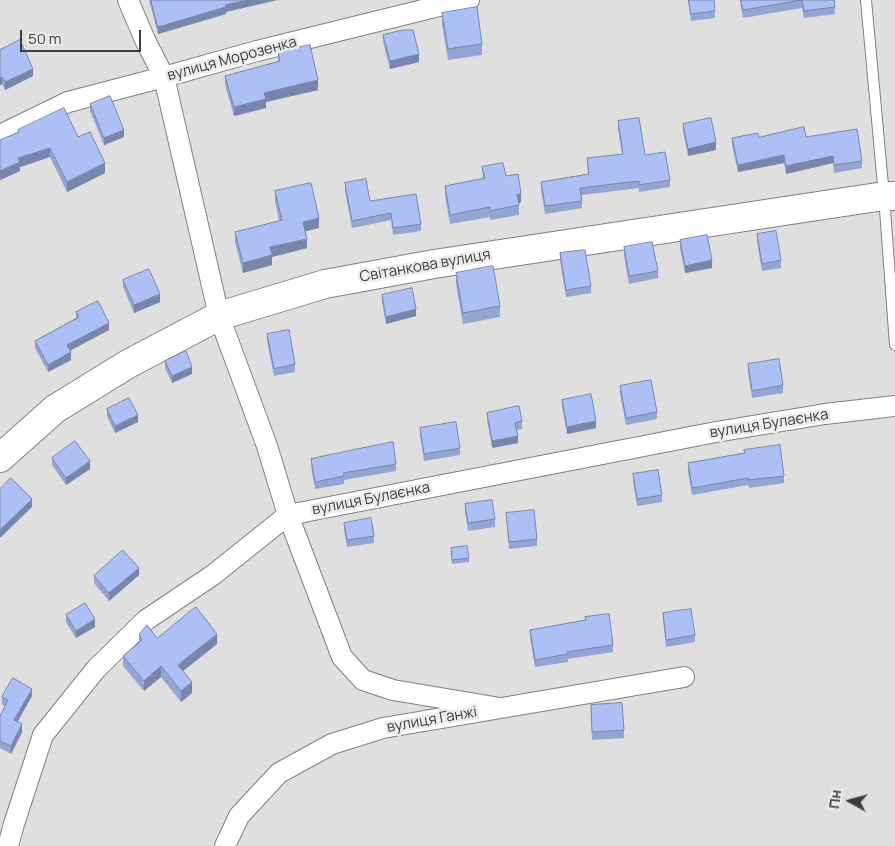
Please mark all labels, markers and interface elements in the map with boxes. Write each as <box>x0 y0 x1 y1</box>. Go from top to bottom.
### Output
scale bar <box>22 20 144 52</box>
text: 50 m <box>28 28 62 49</box>
street label: вулиця Морозенка <box>165 33 299 85</box>
street label: Світанкова вулиця <box>358 246 492 286</box>
street label: вулиця Булаєнка <box>708 406 830 442</box>
street label: вулиця Булаєнка <box>310 479 432 519</box>
street label: вулиця Ганжі <box>385 703 479 737</box>
north arrow <box>825 776 875 826</box>
text: Пн <box>824 789 845 810</box>

